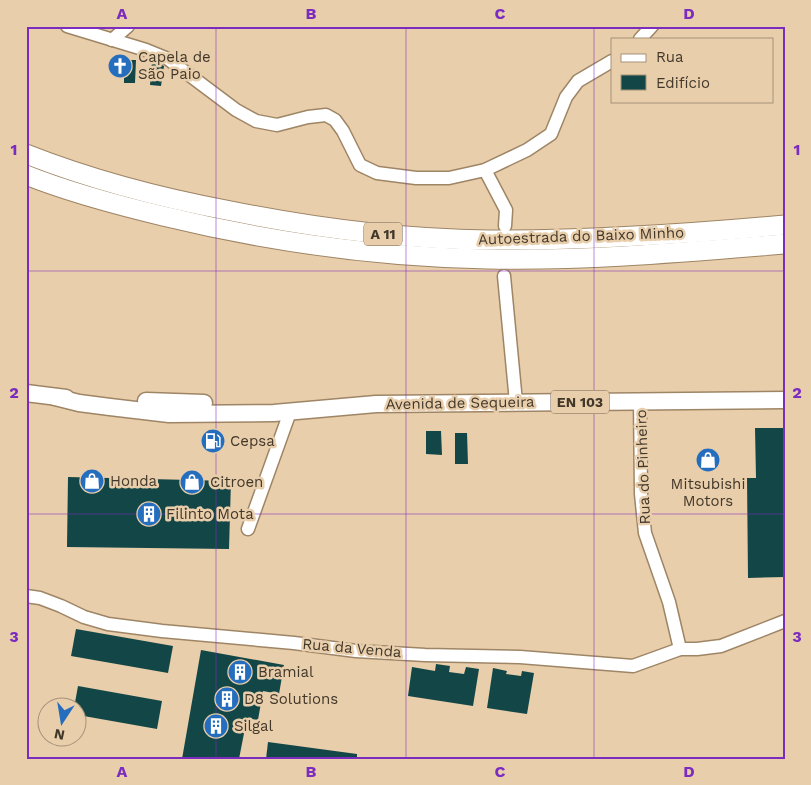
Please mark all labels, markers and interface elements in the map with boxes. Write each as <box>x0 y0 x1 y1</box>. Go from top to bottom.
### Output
text: A <box>117 4 128 23</box>
text: B <box>306 4 317 23</box>
text: C <box>495 4 506 23</box>
text: D <box>683 4 695 23</box>
legend <box>611 38 774 102</box>
place label: Capela de São Paio <box>138 48 211 83</box>
text: Rua <box>656 48 684 66</box>
church icon: Capela de São Paio <box>107 53 133 79</box>
text: Edifício <box>656 74 710 92</box>
text: 1 <box>11 140 17 159</box>
text: 1 <box>794 140 800 159</box>
road number: A 11 <box>364 222 402 245</box>
street label: Autoestrada do Baixo Minho <box>478 223 684 249</box>
text: 2 <box>9 383 19 402</box>
text: 2 <box>792 383 802 402</box>
road number: EN 103 <box>551 391 609 414</box>
street label: Avenida de Sequeira <box>385 393 535 413</box>
street label: Rua do Pinheiro <box>632 409 654 525</box>
fuel station icon: Cepsa <box>200 428 226 454</box>
place label: Cepsa <box>230 432 275 450</box>
shop icon: Mitsubishi Motors <box>695 447 721 473</box>
shop icon: Honda <box>79 468 105 494</box>
shop icon: Citroen <box>179 469 205 495</box>
place label: Honda <box>110 472 158 490</box>
place label: Citroen <box>210 473 263 491</box>
place label: Mitsubishi Motors <box>671 475 745 510</box>
building icon: Filinto Mota <box>136 501 162 527</box>
place label: Filinto Mota <box>166 505 254 523</box>
text: 3 <box>9 627 19 646</box>
text: 3 <box>792 627 802 646</box>
street label: Rua da Venda <box>302 635 403 661</box>
building icon: Bramial <box>227 659 253 685</box>
place label: Bramial <box>258 663 314 681</box>
building icon: D8 Solutions <box>214 686 240 712</box>
place label: D8 Solutions <box>244 690 338 708</box>
north arrow <box>38 698 88 748</box>
building icon: Silgal <box>203 713 229 739</box>
place label: Silgal <box>234 717 274 735</box>
text: N <box>53 726 66 744</box>
text: A <box>117 762 128 781</box>
text: B <box>306 762 317 781</box>
text: C <box>495 762 506 781</box>
text: D <box>683 762 695 781</box>

